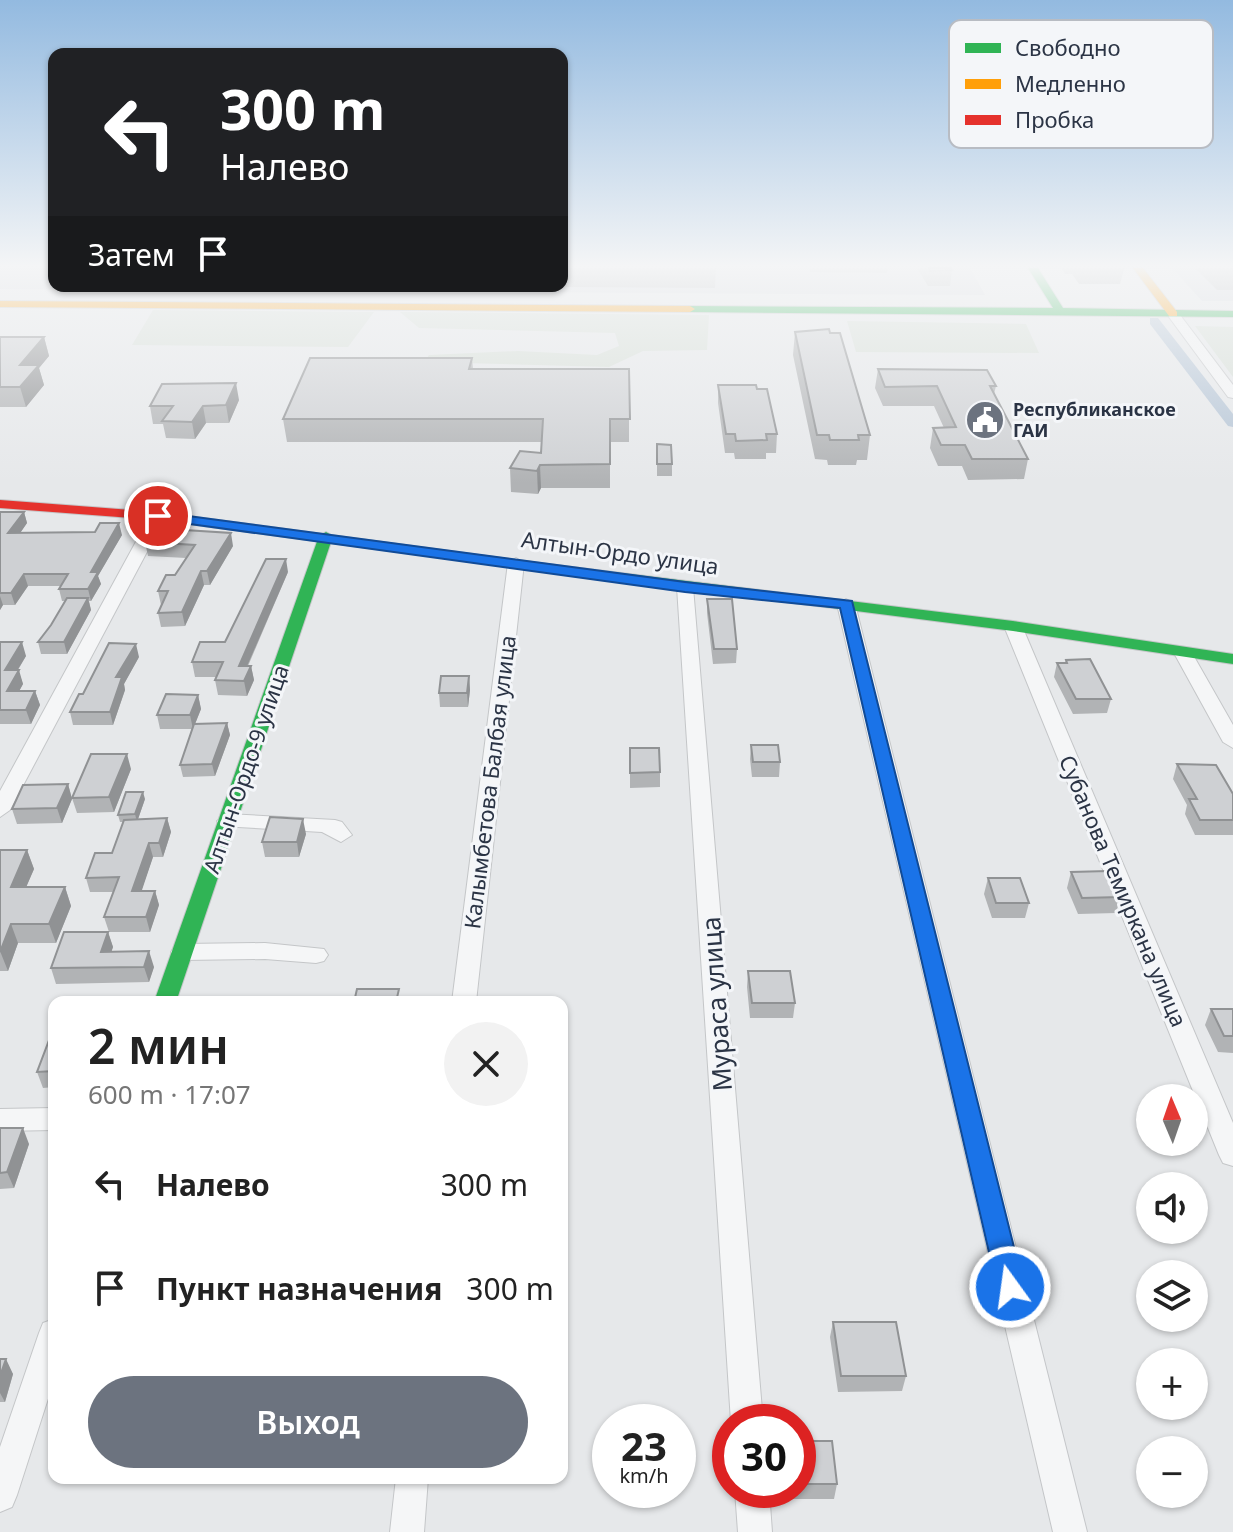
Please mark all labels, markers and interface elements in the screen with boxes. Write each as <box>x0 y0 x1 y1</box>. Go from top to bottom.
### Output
legend <box>949 20 1213 148</box>
text: Свободно <box>1015 32 1120 62</box>
text: Медленно <box>1015 68 1126 98</box>
text: 300 m <box>220 70 385 146</box>
icon: left <box>88 80 192 184</box>
text: Пробка <box>1015 104 1094 134</box>
text: Налево <box>220 142 349 191</box>
icon: arrive <box>191 232 235 276</box>
text: Затем <box>88 234 175 275</box>
place label: Республиканское ГАИ <box>1013 397 1176 442</box>
public building icon: Республиканское ГАИ <box>964 399 1006 441</box>
pin <box>124 482 192 550</box>
icon: arrive <box>136 494 180 538</box>
street label: Алтын-Ордо улица <box>520 523 721 581</box>
street label: Калымбетова Балбая улица <box>456 633 522 930</box>
street label: Алтын-Ордо-9 улица <box>195 660 295 877</box>
street label: Субанова Темиркана улица <box>1053 750 1195 1031</box>
street label: Мураса улица <box>692 916 740 1093</box>
text: 2 мин <box>88 1013 229 1078</box>
button: close <box>444 1022 528 1106</box>
text: 600 m · 17:07 <box>88 1076 251 1112</box>
north arrow <box>1136 1084 1208 1156</box>
map controls <box>1136 1084 1208 1508</box>
icon: left <box>88 1162 132 1206</box>
text: Налево <box>156 1164 270 1205</box>
text: 300 m <box>441 1164 528 1205</box>
button: sound <box>1136 1172 1208 1244</box>
position arrow <box>968 1245 1052 1329</box>
button: layers <box>1136 1260 1208 1332</box>
icon: arrive <box>88 1266 132 1310</box>
text: Пункт назначения <box>156 1268 442 1309</box>
text: 300 m <box>466 1268 554 1309</box>
button: + <box>1136 1348 1208 1420</box>
button: Выход <box>88 1376 528 1468</box>
speed limit sign: 30 <box>712 1404 816 1508</box>
text: 23 <box>621 1418 667 1473</box>
button: − <box>1136 1436 1208 1508</box>
text: km/h <box>619 1462 669 1489</box>

